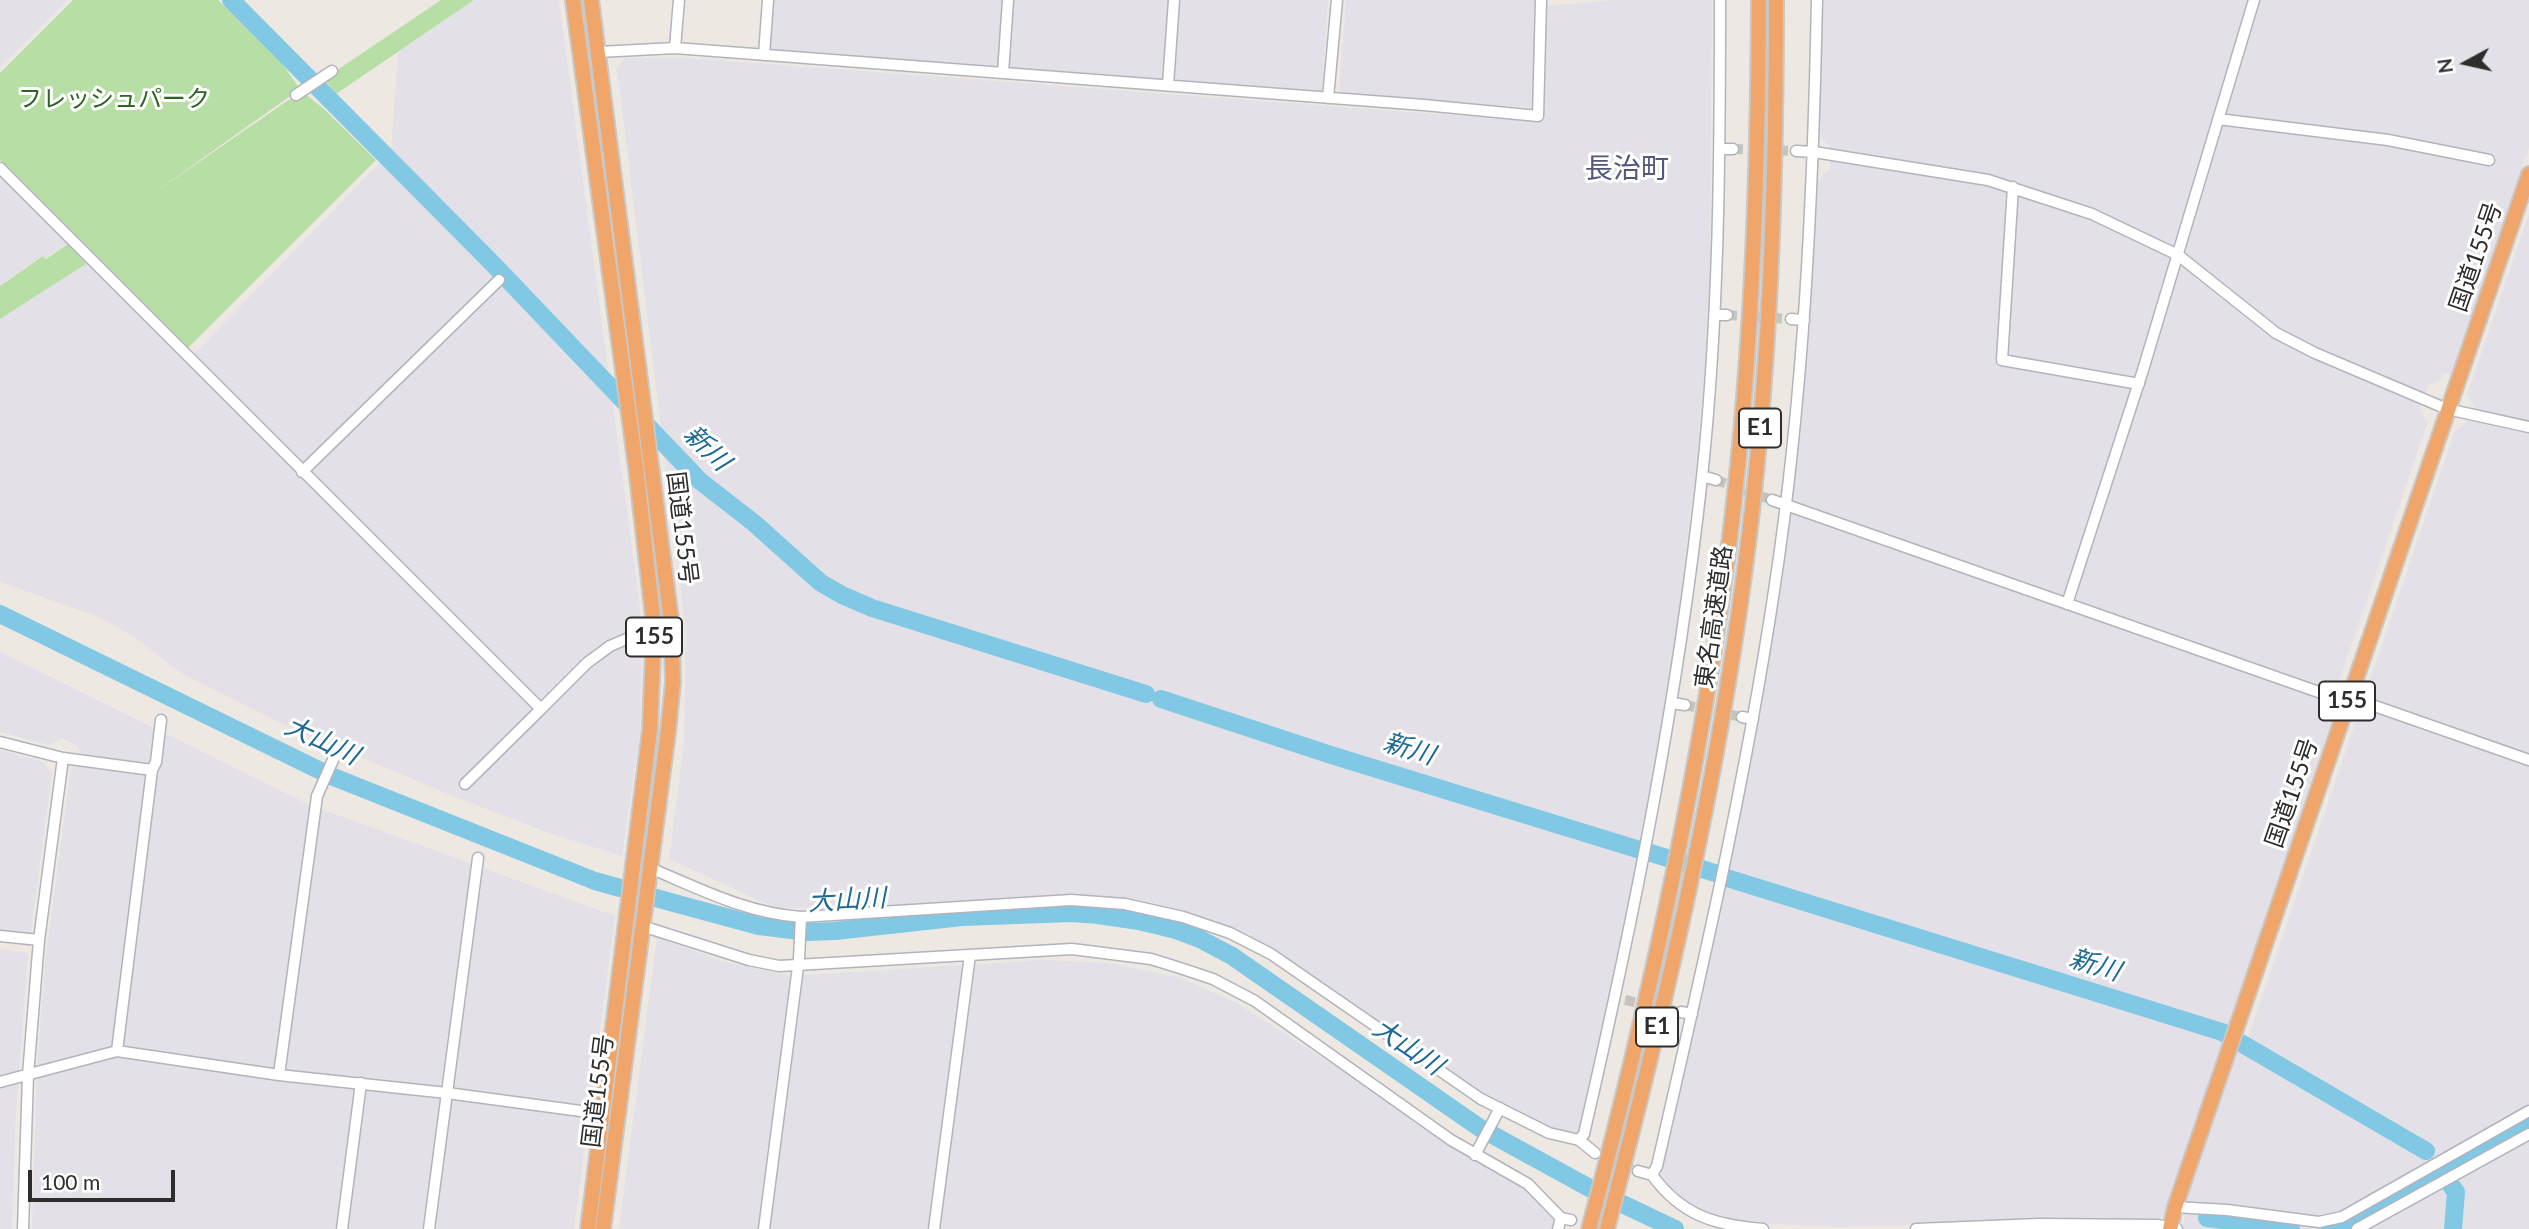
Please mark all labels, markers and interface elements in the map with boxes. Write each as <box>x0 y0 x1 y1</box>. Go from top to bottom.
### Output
north arrow <box>2431 28 2501 98</box>
text: N <box>2432 57 2457 75</box>
park label: フレッシュパーク <box>18 85 210 113</box>
district label: 長治町 <box>1585 152 1669 186</box>
street label: 国道155号 <box>2444 199 2508 315</box>
road number: E1 <box>1739 408 1781 448</box>
water label: 新川 <box>677 419 737 477</box>
street label: 国道155号 <box>661 470 703 586</box>
street label: 東名高速道路 <box>1690 544 1738 690</box>
road number: 155 <box>626 618 682 656</box>
road number: 155 <box>2319 681 2375 720</box>
water label: 大山川 <box>280 710 364 772</box>
water label: 新川 <box>1380 726 1438 772</box>
street label: 国道155号 <box>2260 735 2324 851</box>
water label: 大山川 <box>807 882 887 918</box>
water label: 新川 <box>2066 942 2124 988</box>
road number: E1 <box>1636 1008 1678 1046</box>
water label: 大山川 <box>1367 1012 1449 1082</box>
street label: 国道155号 <box>577 1033 619 1149</box>
scale bar <box>32 1156 178 1200</box>
text: 100 m <box>41 1169 100 1194</box>

